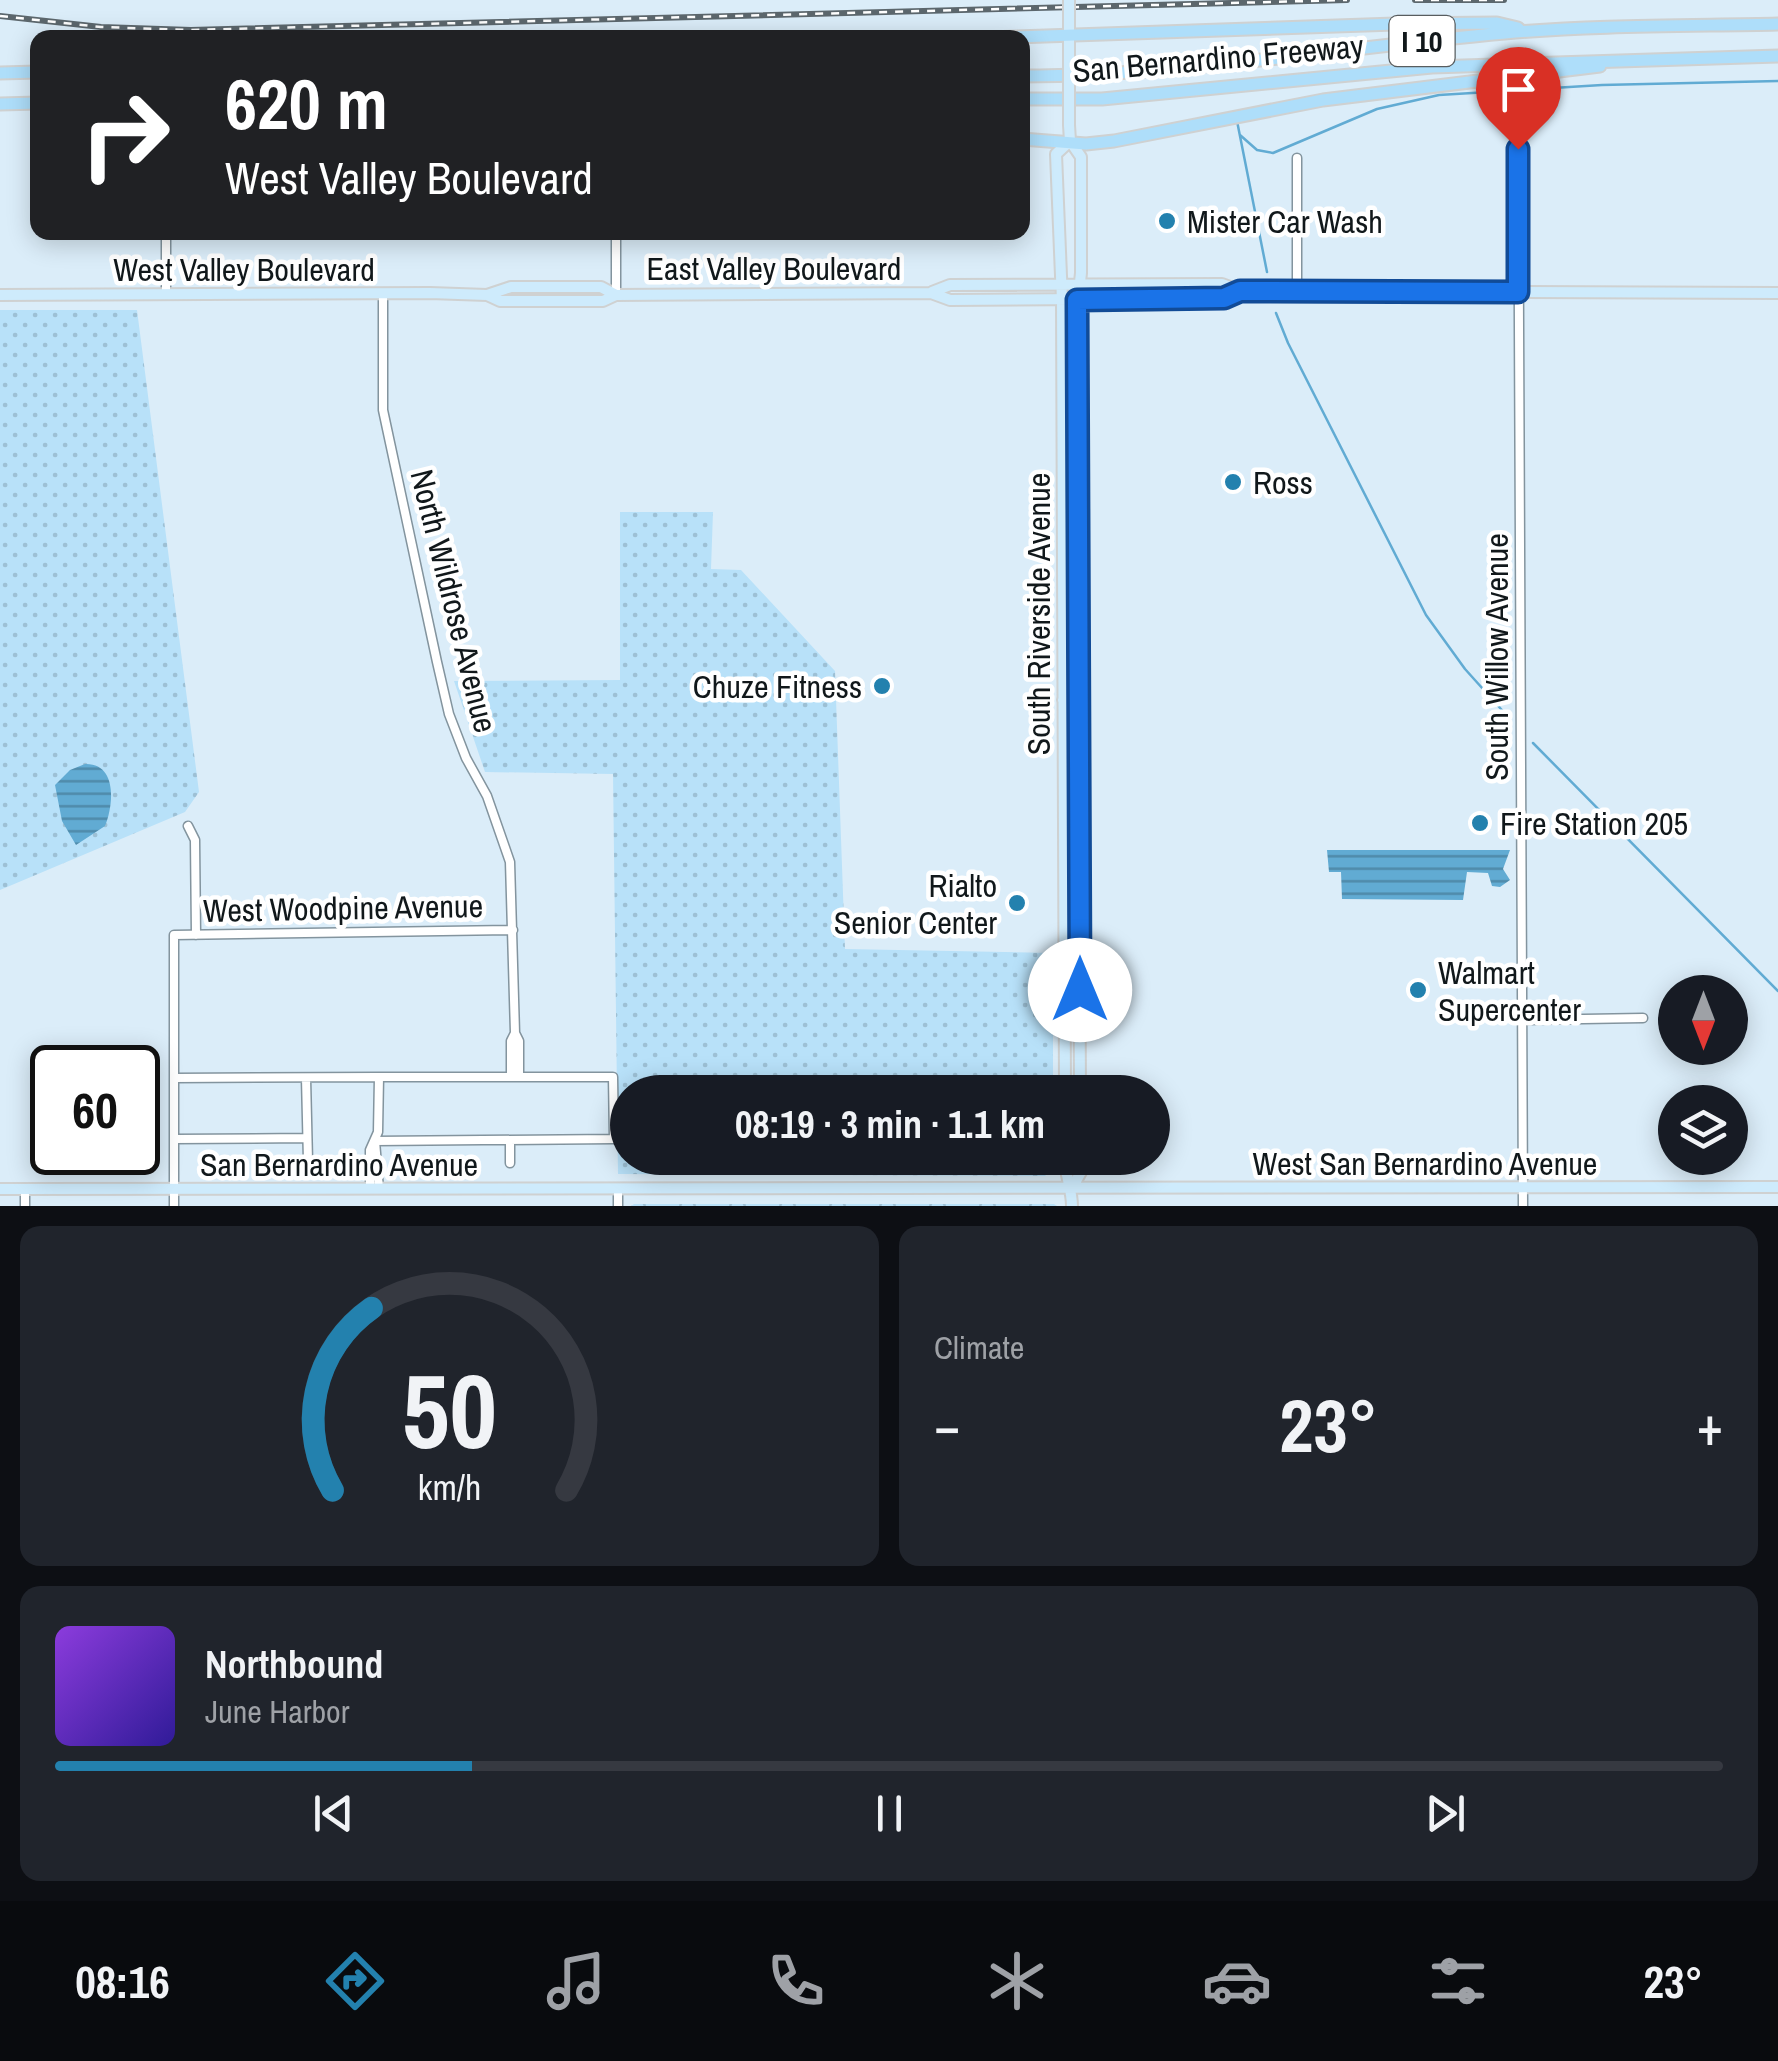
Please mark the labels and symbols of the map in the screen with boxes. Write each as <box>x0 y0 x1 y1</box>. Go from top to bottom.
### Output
road number: I 10 <box>1390 16 1454 66</box>
street label: San Bernardino Freeway <box>1071 24 1365 92</box>
pin <box>1476 47 1561 150</box>
place label: Mister Car Wash <box>1187 200 1383 243</box>
marker: Mister Car Wash <box>1156 210 1178 232</box>
street label: East Valley Boulevard <box>647 247 901 290</box>
street label: West Valley Boulevard <box>113 248 375 291</box>
place label: Ross <box>1253 461 1313 504</box>
street label: North Wildrose Avenue <box>401 465 507 737</box>
marker: Ross <box>1222 471 1244 493</box>
street label: South Riverside Avenue <box>1017 473 1060 755</box>
street label: South Willow Avenue <box>1475 533 1518 781</box>
place label: Chuze Fitness <box>693 665 862 708</box>
marker: Chuze Fitness <box>871 675 893 697</box>
place label: Fire Station 205 <box>1500 802 1688 845</box>
marker: Fire Station 205 <box>1469 812 1491 834</box>
place label: Rialto Senior Center <box>834 864 997 944</box>
street label: West Woodpine Avenue <box>203 884 483 932</box>
marker: Rialto Senior Center <box>1006 892 1028 914</box>
position arrow <box>1028 938 1132 1042</box>
place label: Walmart Supercenter <box>1438 951 1581 1031</box>
north arrow <box>1658 975 1748 1065</box>
marker: Walmart Supercenter <box>1407 979 1429 1001</box>
speed limit sign: 60 <box>30 1045 160 1175</box>
street label: West San Bernardino Avenue <box>1253 1142 1597 1185</box>
street label: San Bernardino Avenue <box>200 1143 478 1186</box>

